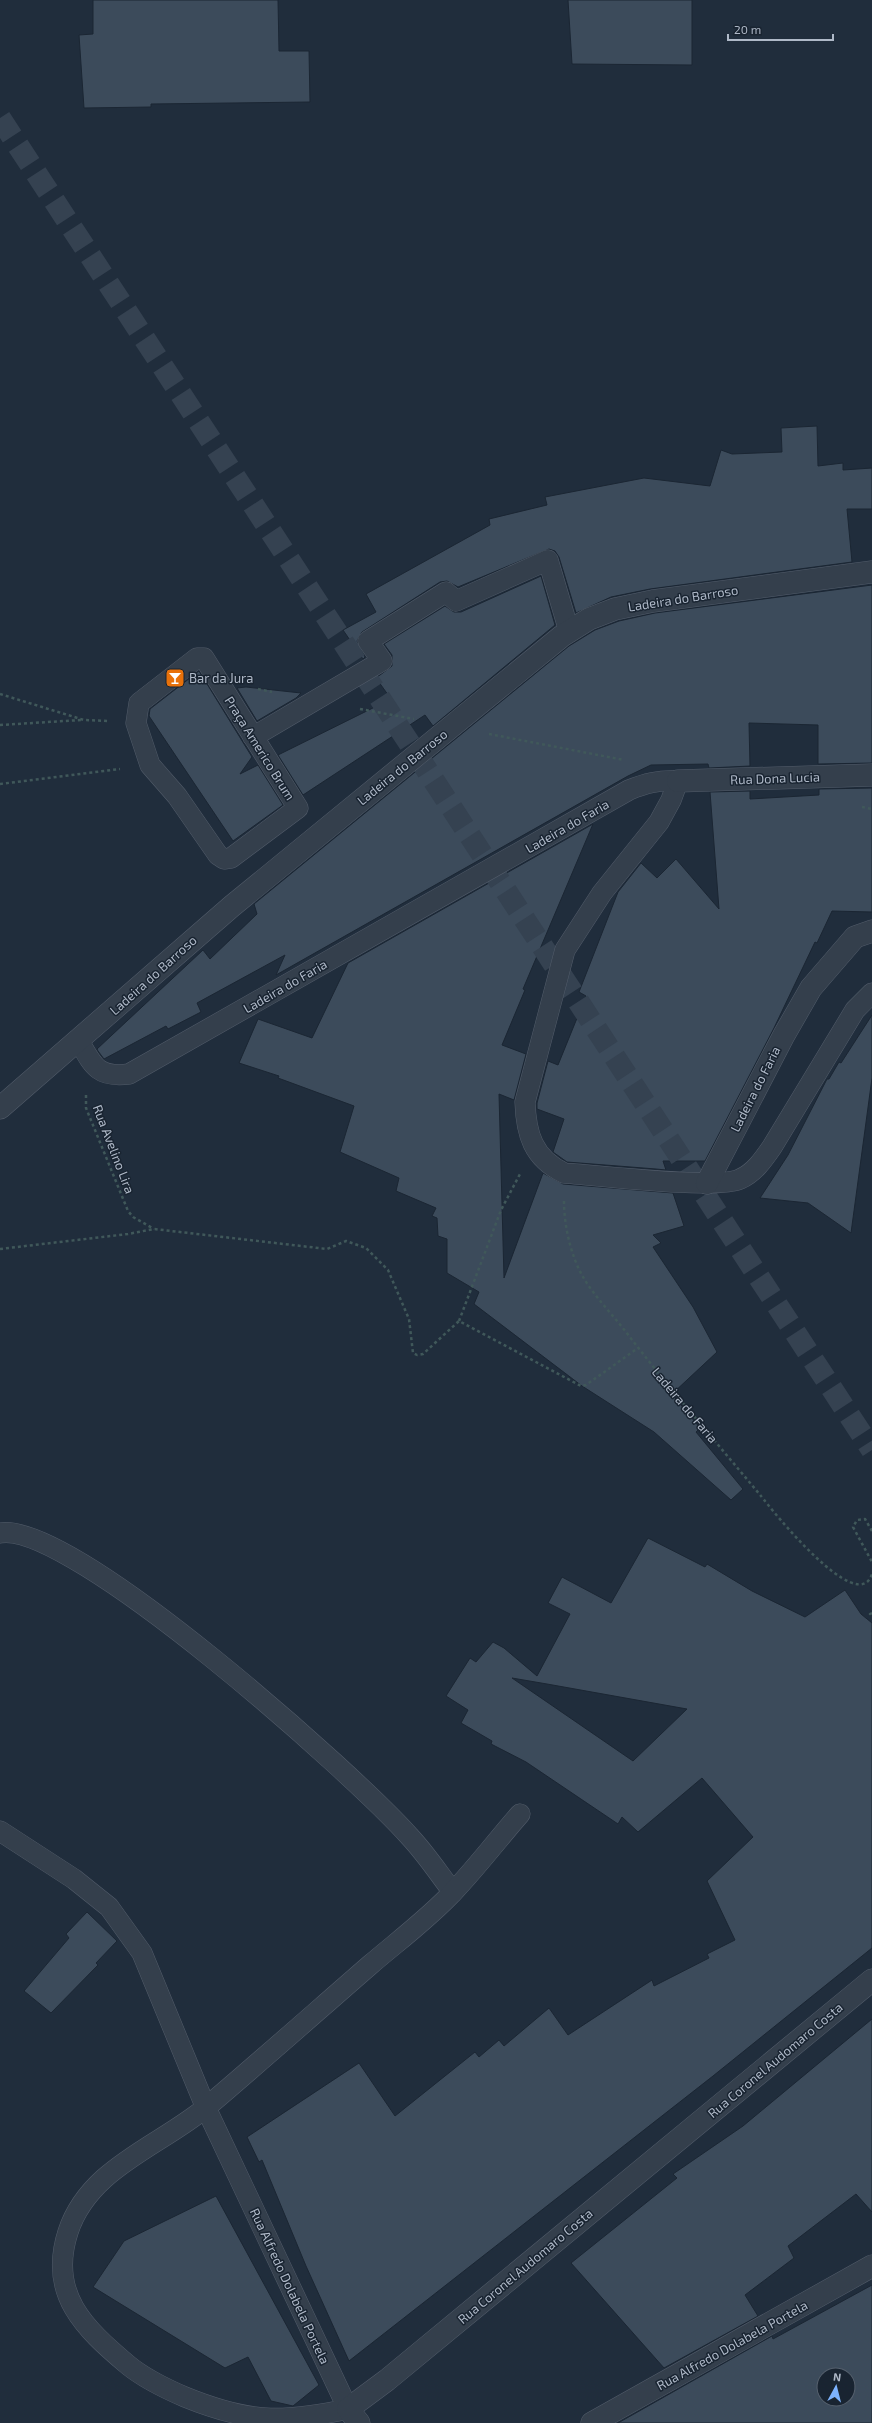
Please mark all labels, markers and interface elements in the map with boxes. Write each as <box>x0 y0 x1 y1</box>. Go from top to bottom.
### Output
scale bar <box>728 16 833 42</box>
text: 20 m <box>734 22 761 36</box>
street label: Ladeira do Barroso <box>627 581 739 615</box>
bar icon: Bar da Jura <box>164 667 186 689</box>
place label: Bar da Jura <box>189 670 253 686</box>
street label: Praça Americo Brum <box>221 693 298 803</box>
street label: Ladeira do Barroso <box>354 726 450 808</box>
street label: Rua Dona Lucia <box>730 768 820 788</box>
street label: Ladeira do Faria <box>522 796 612 856</box>
street label: Ladeira do Barroso <box>106 932 200 1018</box>
street label: Ladeira do Faria <box>240 956 330 1016</box>
street label: Ladeira do Faria <box>727 1044 783 1134</box>
street label: Rua Avelino Lira <box>90 1102 138 1196</box>
street label: Ladeira do Faria <box>649 1364 721 1446</box>
street label: Rua Coronel Audomaro Costa <box>704 1999 846 2121</box>
street label: Rua Alfredo Dolabela Portela <box>247 2205 333 2367</box>
street label: Rua Coronel Audomaro Costa <box>454 2205 596 2327</box>
street label: Rua Alfredo Dolabela Portela <box>654 2297 810 2393</box>
north arrow <box>816 2367 856 2407</box>
text: N <box>833 2370 842 2384</box>

